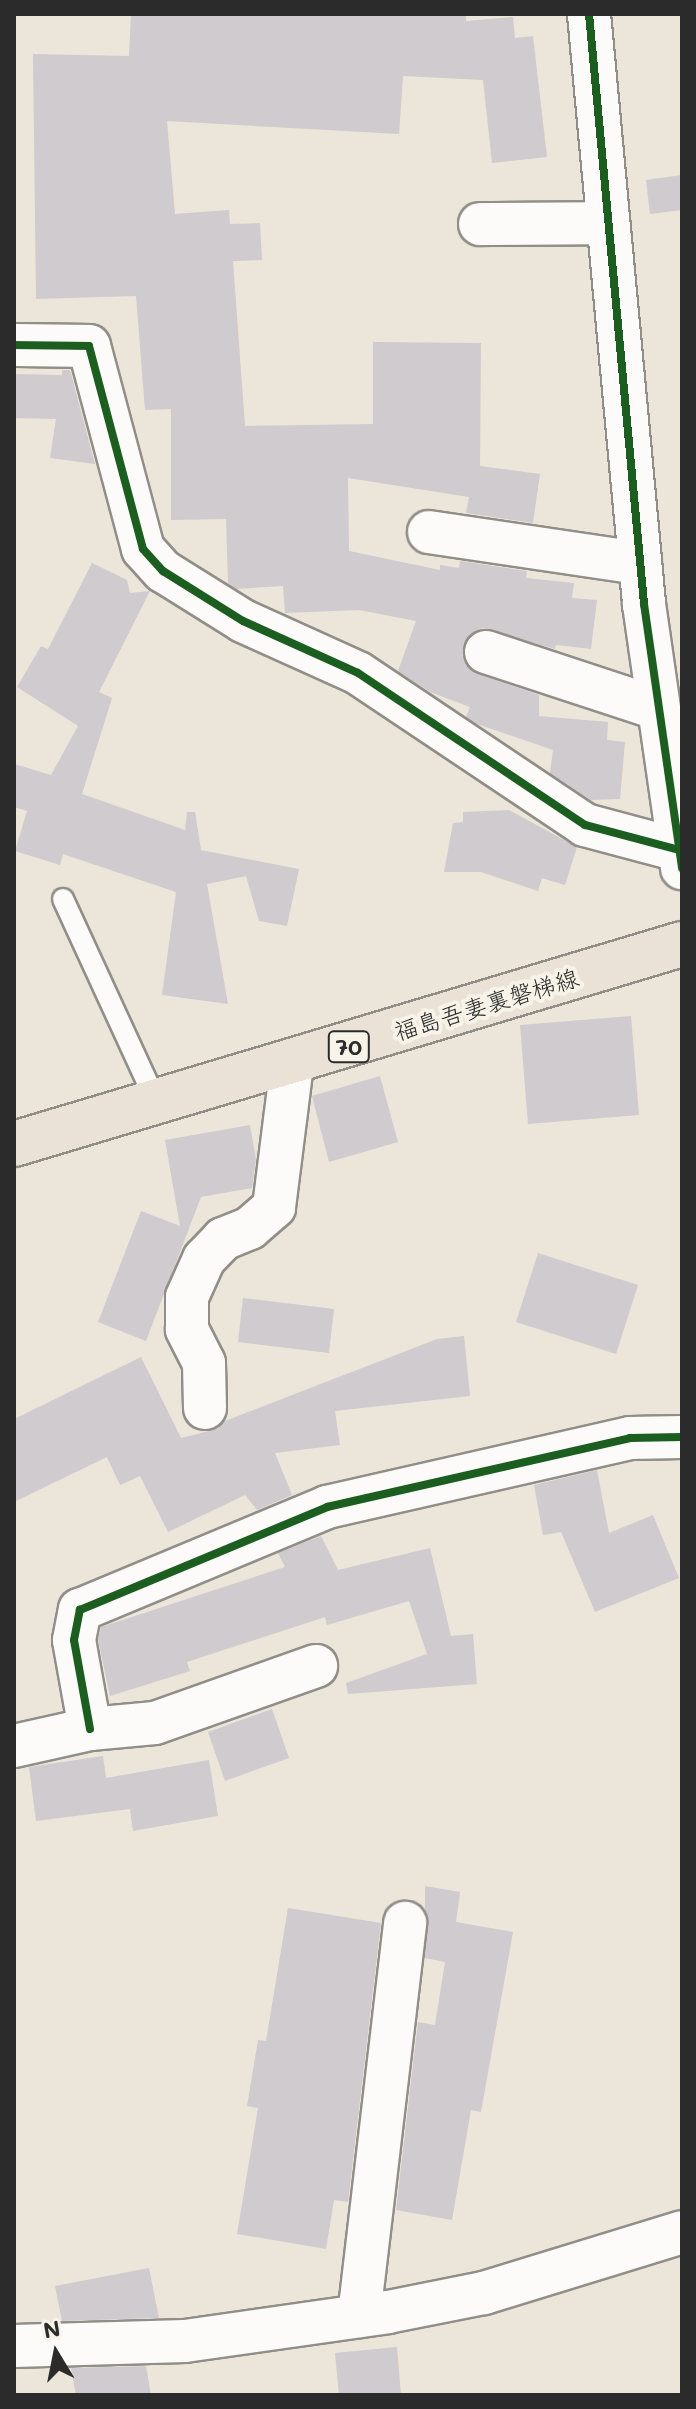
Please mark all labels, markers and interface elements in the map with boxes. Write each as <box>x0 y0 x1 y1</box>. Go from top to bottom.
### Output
street label: 福島吾妻裏磐梯線 <box>390 962 582 1046</box>
road number: 70 <box>327 1029 371 1065</box>
north arrow <box>16 2313 96 2393</box>
text: N <box>41 2313 62 2345</box>

